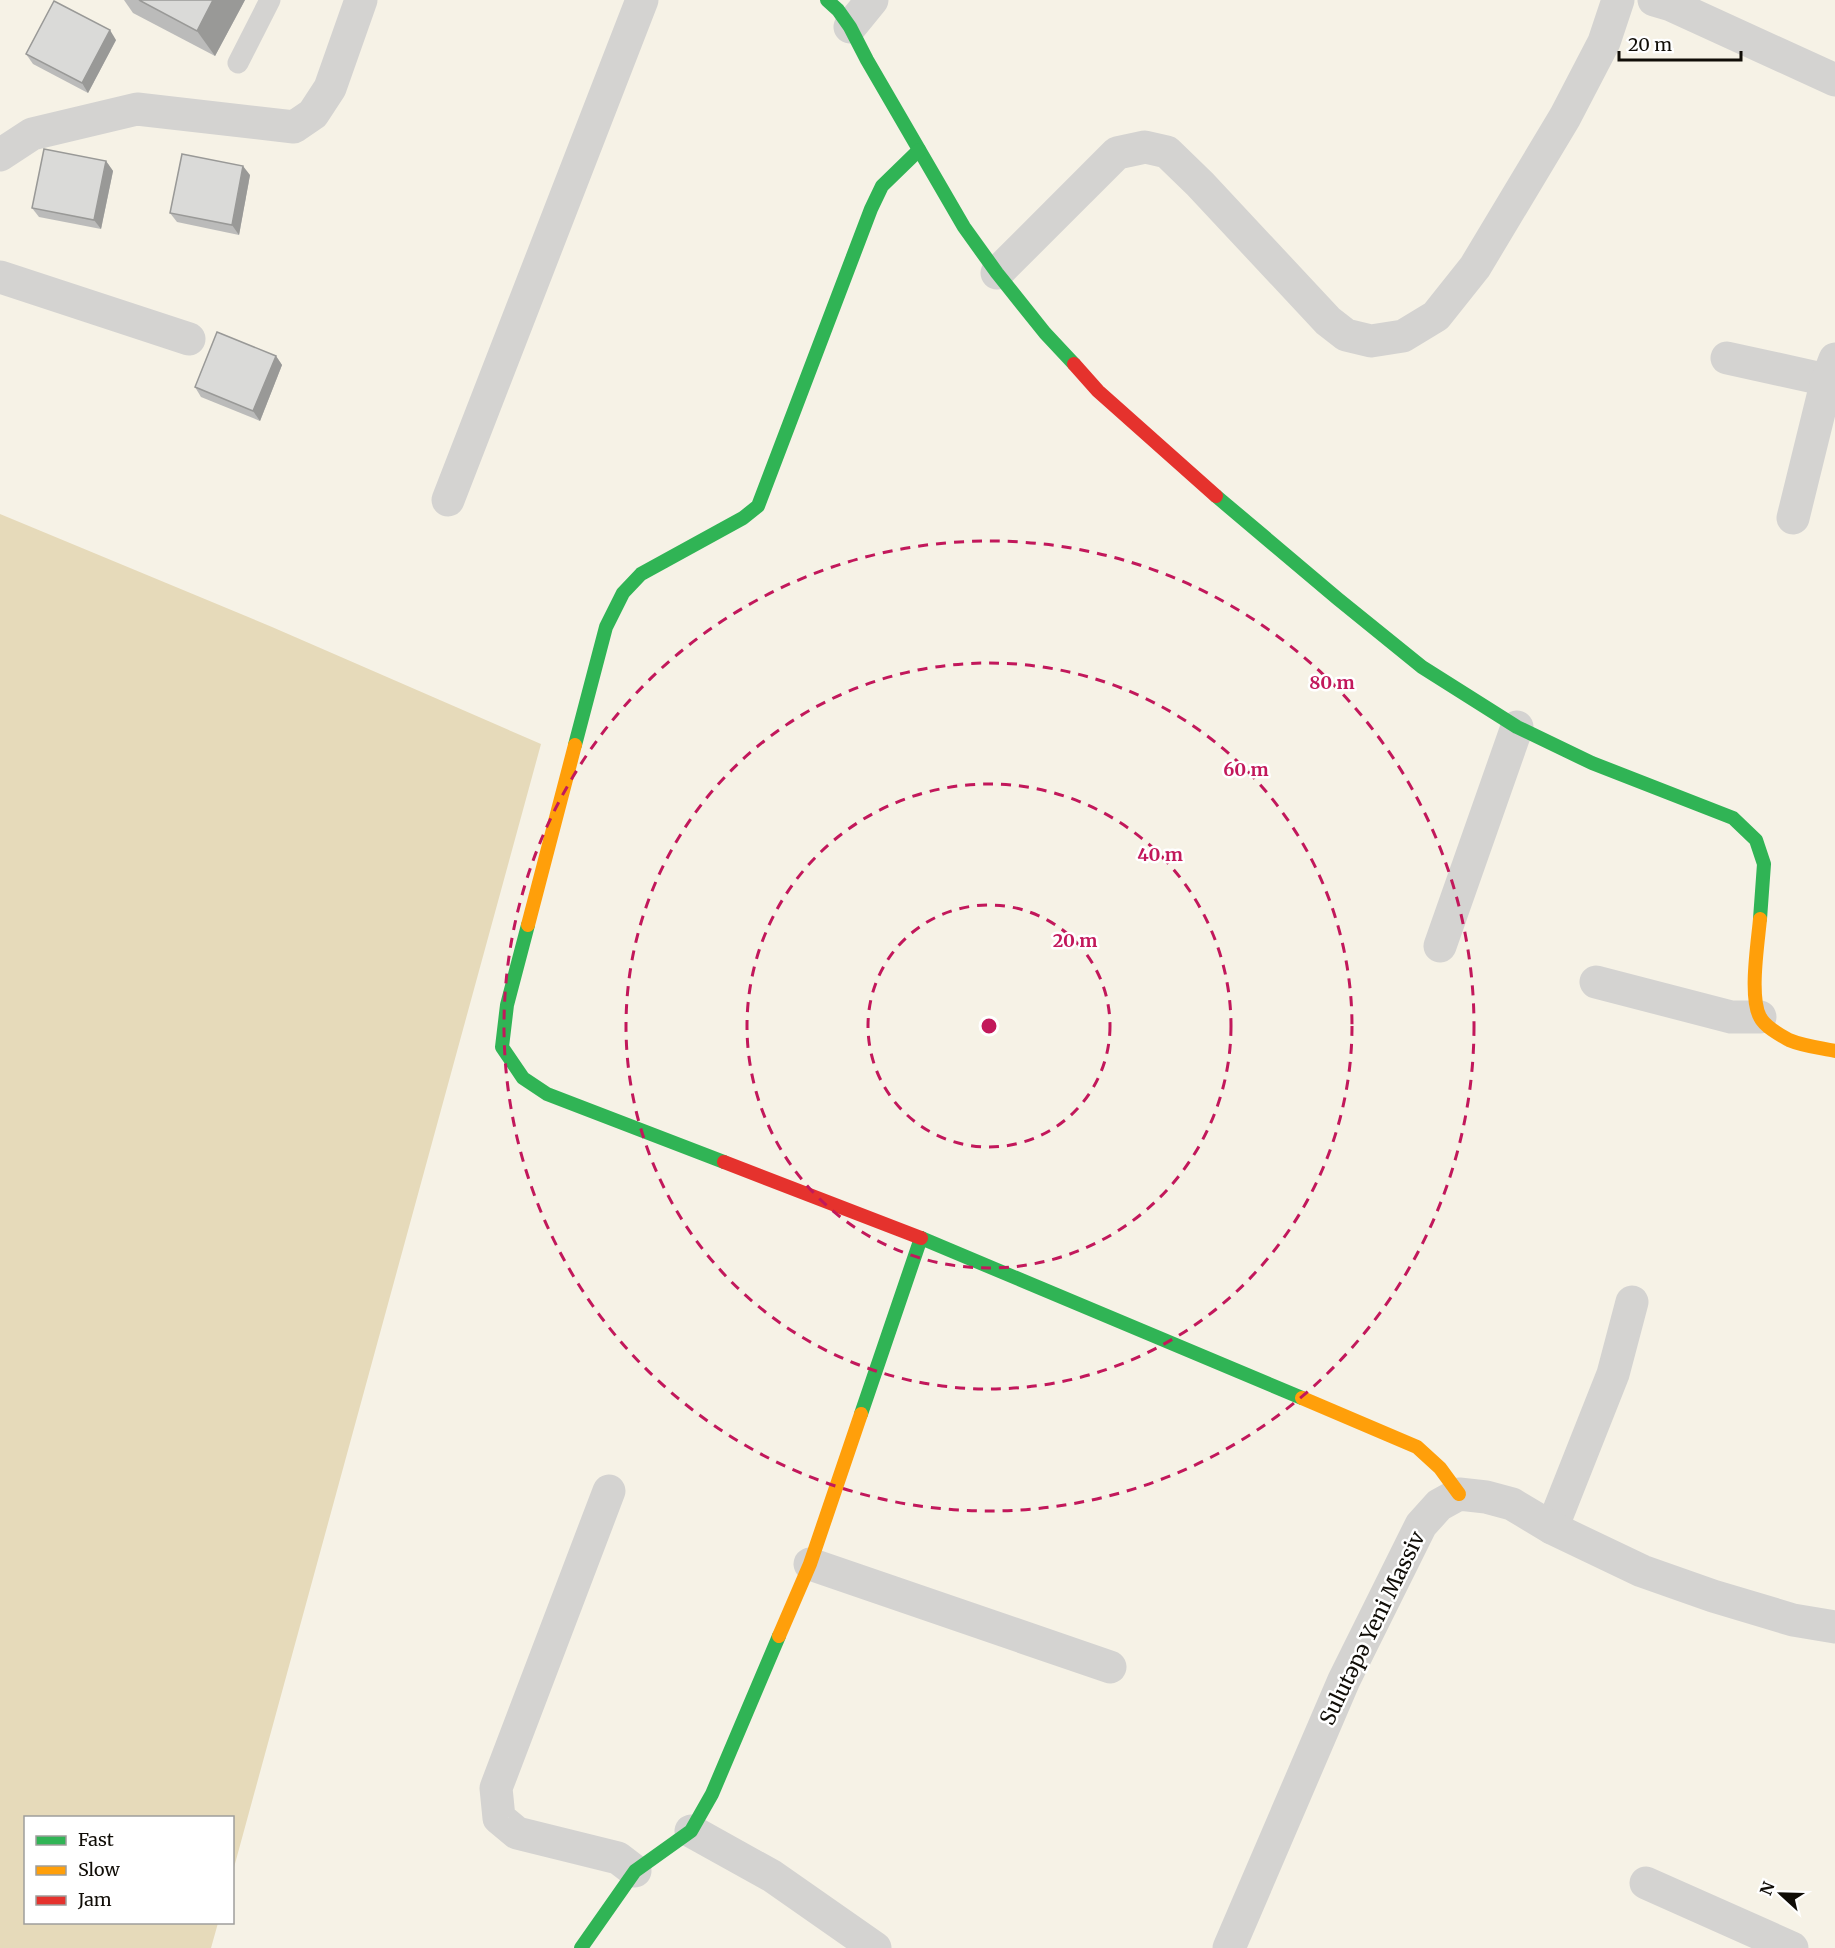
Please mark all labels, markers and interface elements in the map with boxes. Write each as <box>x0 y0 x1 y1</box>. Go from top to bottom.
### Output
scale bar <box>1619 24 1740 62</box>
text: 20 m <box>1628 33 1672 56</box>
text: 80 m <box>1309 671 1355 694</box>
text: 60 m <box>1223 758 1269 781</box>
text: 40 m <box>1137 843 1183 866</box>
text: 20 m <box>1053 929 1097 952</box>
centre of rings <box>979 1016 999 1036</box>
street label: Sulutəpə Yeni Massiv <box>1313 1526 1431 1729</box>
legend <box>24 1816 234 1924</box>
text: Fast <box>78 1828 114 1851</box>
text: Slow <box>78 1858 121 1881</box>
north arrow <box>1751 1864 1811 1924</box>
text: N <box>1755 1878 1779 1898</box>
text: Jam <box>77 1888 112 1911</box>

